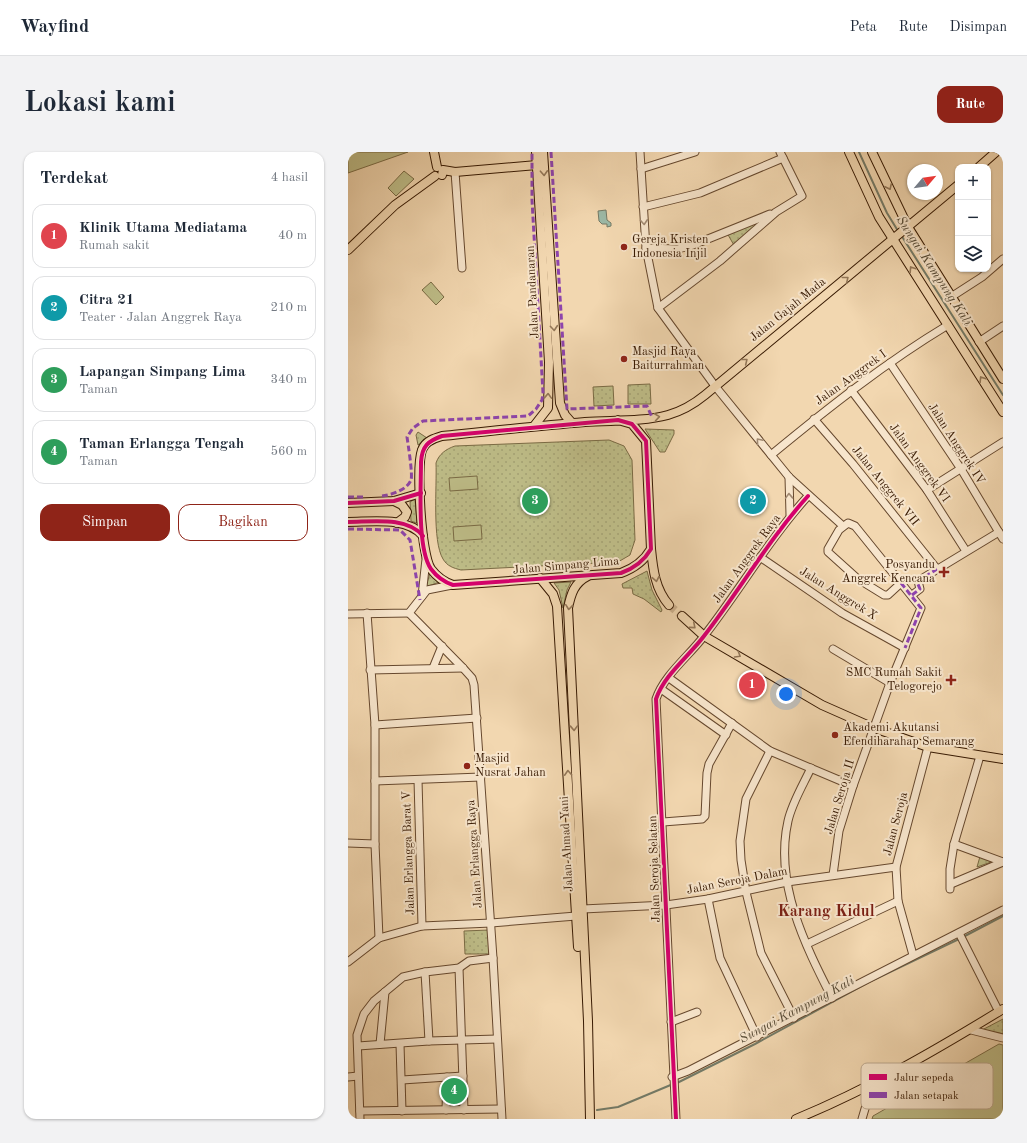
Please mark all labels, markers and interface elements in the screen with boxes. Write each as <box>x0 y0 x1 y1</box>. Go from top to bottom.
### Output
text: Wayfind <box>20 18 89 37</box>
text: Peta <box>850 20 877 34</box>
text: Rute <box>899 20 928 34</box>
text: Disimpan <box>950 20 1007 34</box>
button: Rute <box>937 86 1003 123</box>
text: Lokasi kami <box>24 90 176 118</box>
north arrow <box>907 164 943 200</box>
map controls <box>955 164 991 272</box>
button: + <box>955 164 991 200</box>
text: Terdekat <box>40 170 108 187</box>
one-way arrow <box>540 170 548 176</box>
text: 4 hasil <box>271 171 308 184</box>
one-way arrow <box>884 183 892 191</box>
button: − <box>955 200 991 236</box>
water label: Sungai Kampung Kali <box>894 214 975 329</box>
one-way arrow <box>640 219 649 225</box>
text: Klinik Utama Mediatama <box>79 221 247 236</box>
text: 1 <box>50 229 58 242</box>
text: 40 m <box>278 229 307 242</box>
place label: Gereja Kristen Indonesia Injil <box>632 234 709 260</box>
button: layers <box>955 236 991 272</box>
text: Rumah sakit <box>79 239 150 252</box>
marker: Gereja Kristen Indonesia Injil <box>619 242 629 252</box>
street label: Jalan Pandanaran <box>525 245 541 339</box>
one-way arrow <box>909 266 917 273</box>
street label: Jalan Gajah Mada <box>748 276 828 344</box>
one-way arrow <box>841 276 848 283</box>
text: Citra 21 <box>79 293 135 308</box>
text: 2 <box>50 301 58 314</box>
text: 210 m <box>270 301 307 314</box>
text: Teater · Jalan Anggrek Raya <box>79 311 242 324</box>
one-way arrow <box>549 325 558 331</box>
place label: Masjid Raya Baiturrahman <box>632 346 705 372</box>
street label: Jalan Anggrek I <box>813 348 889 408</box>
marker: Masjid Raya Baiturrahman <box>619 354 629 364</box>
one-way arrow <box>740 359 748 366</box>
text: Lapangan Simpang Lima <box>79 365 246 380</box>
text: 3 <box>50 373 58 386</box>
text: 340 m <box>270 373 307 386</box>
one-way arrow <box>979 376 987 383</box>
text: Taman <box>79 383 118 396</box>
one-way arrow <box>544 393 552 399</box>
street label: Jalan Anggrek IV <box>925 401 987 487</box>
one-way arrow <box>654 413 660 422</box>
street label: Jalan Anggrek VI <box>887 421 952 505</box>
text: Taman Erlangga Tengah <box>79 437 244 452</box>
one-way arrow <box>757 438 764 445</box>
street label: Jalan Anggrek VII <box>849 444 921 528</box>
text: 4 <box>50 445 58 458</box>
text: 560 m <box>270 445 307 458</box>
text: Taman <box>79 455 118 468</box>
pin: 3 <box>522 486 548 516</box>
pin: 2 <box>740 486 766 516</box>
one-way arrow <box>785 493 794 499</box>
button: Simpan <box>40 504 170 541</box>
button: Bagikan <box>178 504 308 541</box>
street label: Jalan Anggrek Raya <box>711 512 783 606</box>
street label: Jalan Simpang Lima <box>512 555 620 577</box>
place label: Posyandu Anggrek Kencana <box>842 559 936 585</box>
street label: Jalan Anggrek X <box>797 565 879 623</box>
marker: Posyandu Anggrek Kencana <box>938 566 950 578</box>
one-way arrow <box>651 576 659 582</box>
one-way arrow <box>565 604 574 610</box>
one-way arrow <box>688 621 696 628</box>
one-way arrow <box>734 651 741 658</box>
place label: SMC Rumah Sakit Telogorejo <box>846 667 942 693</box>
pin: 1 <box>739 670 765 700</box>
marker: SMC Rumah Sakit Telogorejo <box>945 674 957 686</box>
your location <box>776 684 796 704</box>
place label: Akademi Akutansi Efendiharahap Semarang <box>843 722 975 748</box>
one-way arrow <box>569 725 578 731</box>
marker: Akademi Akutansi Efendiharahap Semarang <box>830 730 840 740</box>
place label: Masjid Nusrat Jahan <box>475 753 546 779</box>
street label: Jalan Seroja II <box>823 758 857 836</box>
marker: Masjid Nusrat Jahan <box>462 761 472 771</box>
one-way arrow <box>564 770 572 776</box>
street label: Jalan Erlangga Barat V <box>401 791 417 915</box>
street label: Jalan Seroja <box>882 791 910 857</box>
street label: Jalan Ahmad Yani <box>559 796 575 892</box>
street label: Jalan Erlangga Raya <box>465 799 485 909</box>
street label: Jalan Seroja Selatan <box>647 815 663 923</box>
street label: Jalan Seroja Dalam <box>686 865 789 897</box>
district label: Karang Kidul <box>777 904 875 920</box>
water label: Sungai Kampung Kali <box>737 974 857 1046</box>
legend <box>861 1063 993 1109</box>
text: Jalur sepeda <box>894 1073 954 1084</box>
pin: 4 <box>441 1076 467 1106</box>
text: Jalan setapak <box>894 1091 959 1102</box>

